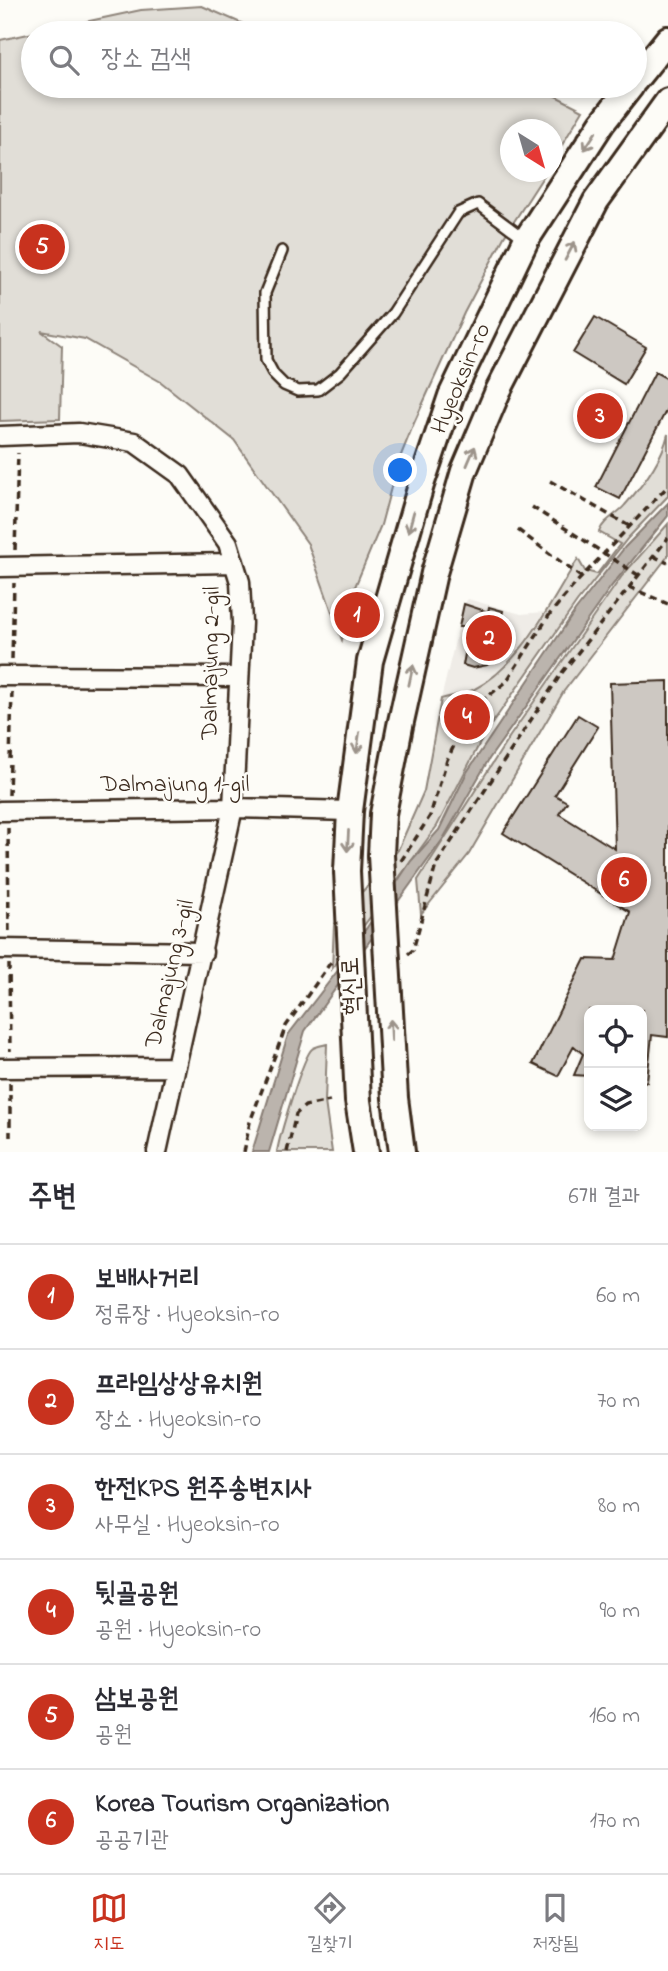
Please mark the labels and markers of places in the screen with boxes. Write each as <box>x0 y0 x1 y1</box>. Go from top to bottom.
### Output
pin: 5 <box>19 221 65 273</box>
pin: 3 <box>577 390 623 442</box>
pin: 1 <box>334 589 380 641</box>
pin: 2 <box>466 612 512 664</box>
pin: 4 <box>444 691 490 743</box>
pin: 6 <box>601 854 647 906</box>

